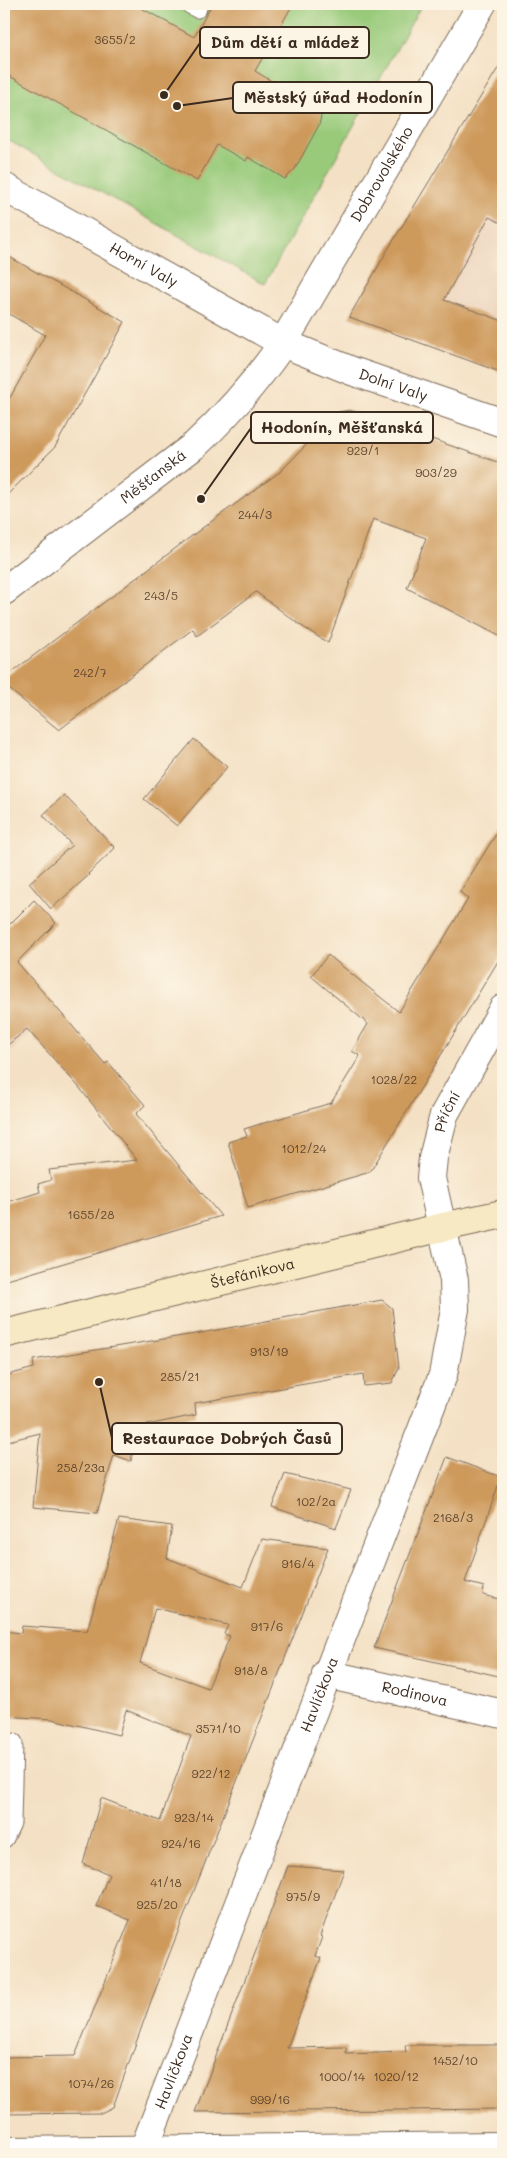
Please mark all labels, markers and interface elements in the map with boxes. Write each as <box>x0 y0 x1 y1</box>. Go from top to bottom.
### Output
callout: Dům dětí a mládež <box>200 27 369 58</box>
house number: 3655/2 <box>94 31 136 47</box>
text: Dům dětí a mládež <box>211 31 359 52</box>
callout: Městský úřad Hodonín <box>233 82 432 113</box>
text: Městský úřad Hodonín <box>244 86 422 107</box>
street label: Dobrovolského <box>345 122 417 225</box>
street label: Horní Valy <box>106 237 182 291</box>
street label: Dolní Valy <box>356 363 431 405</box>
callout: Hodonín, Měšťanská <box>251 412 433 443</box>
text: Hodonín, Měšťanská <box>261 416 423 437</box>
house number: 929/1 <box>347 442 379 458</box>
street label: Měšťanská <box>116 444 190 508</box>
house number: 903/29 <box>415 464 457 480</box>
house number: 244/3 <box>238 506 272 522</box>
house number: 243/5 <box>144 587 178 603</box>
house number: 242/7 <box>73 664 107 680</box>
house number: 1028/22 <box>371 1071 417 1087</box>
street label: Příční <box>429 1087 464 1134</box>
house number: 1012/24 <box>282 1140 326 1156</box>
house number: 1655/28 <box>68 1206 114 1222</box>
street label: Štefánikova <box>208 1253 297 1292</box>
house number: 913/19 <box>250 1343 288 1359</box>
house number: 285/21 <box>160 1368 200 1384</box>
callout: Restaurace Dobrých Časů <box>112 1423 342 1454</box>
text: Restaurace Dobrých Časů <box>122 1427 332 1448</box>
house number: 258/23a <box>57 1459 105 1475</box>
house number: 102/2a <box>296 1493 336 1509</box>
house number: 2168/3 <box>433 1509 473 1525</box>
house number: 916/4 <box>281 1555 315 1571</box>
house number: 917/6 <box>251 1618 283 1634</box>
street label: Havlíčkova <box>295 1654 342 1735</box>
house number: 918/8 <box>234 1662 268 1678</box>
street label: Rodinova <box>380 1676 450 1710</box>
house number: 3571/10 <box>195 1720 241 1736</box>
house number: 922/12 <box>192 1765 230 1781</box>
house number: 923/14 <box>174 1809 214 1825</box>
house number: 924/16 <box>161 1835 201 1851</box>
house number: 41/18 <box>150 1874 182 1890</box>
house number: 975/9 <box>286 1888 320 1904</box>
house number: 925/20 <box>136 1896 178 1912</box>
street label: Havlíčkova <box>149 2031 197 2112</box>
house number: 1452/10 <box>432 2052 478 2068</box>
house number: 1000/14 <box>319 2068 365 2084</box>
house number: 1020/12 <box>373 2068 419 2084</box>
house number: 1074/26 <box>68 2075 114 2091</box>
house number: 999/16 <box>250 2091 290 2107</box>

